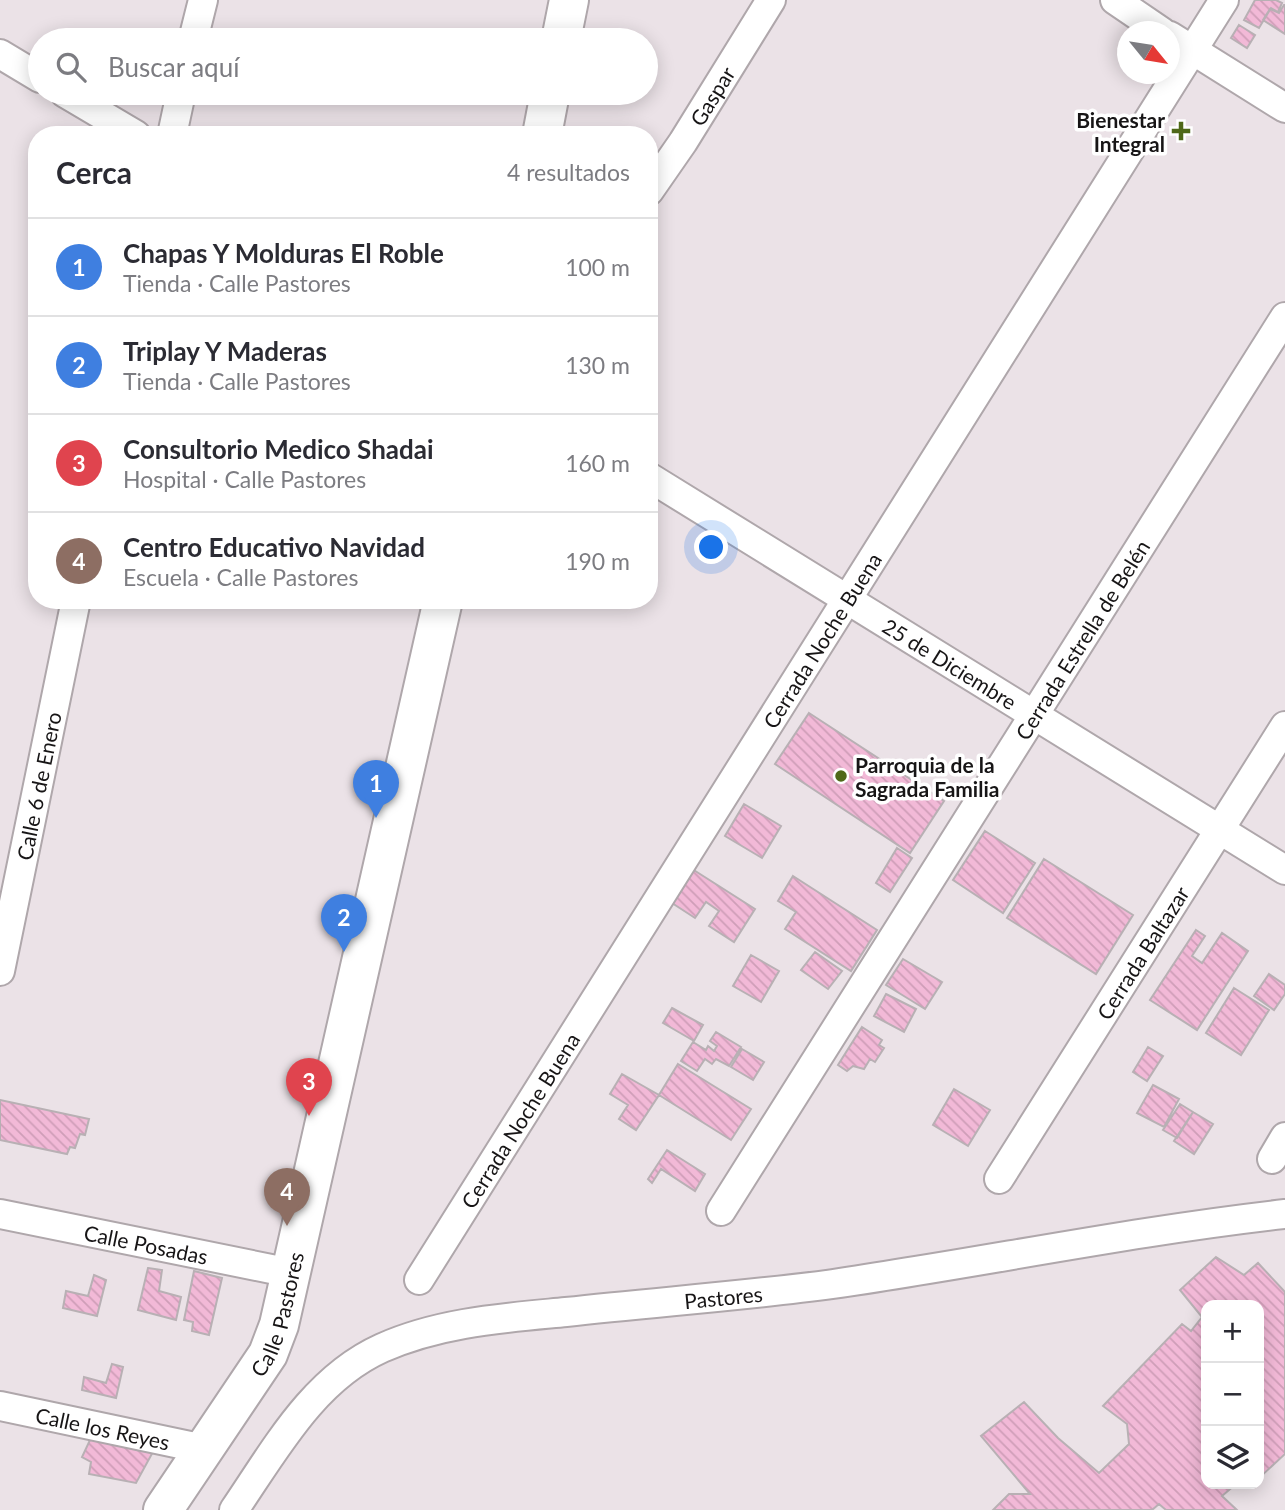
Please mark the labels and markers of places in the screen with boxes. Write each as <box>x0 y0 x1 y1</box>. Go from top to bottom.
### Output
place label: Bienestar Integral <box>1076 107 1165 156</box>
marker: Bienestar Integral <box>1171 121 1191 141</box>
place label: Parroquia de la Sagrada Familia <box>855 752 999 801</box>
pin: 1 <box>353 760 399 818</box>
marker: Parroquia de la Sagrada Familia <box>833 768 849 784</box>
pin: 2 <box>321 894 367 952</box>
pin: 3 <box>286 1058 332 1116</box>
pin: 4 <box>264 1168 310 1226</box>

